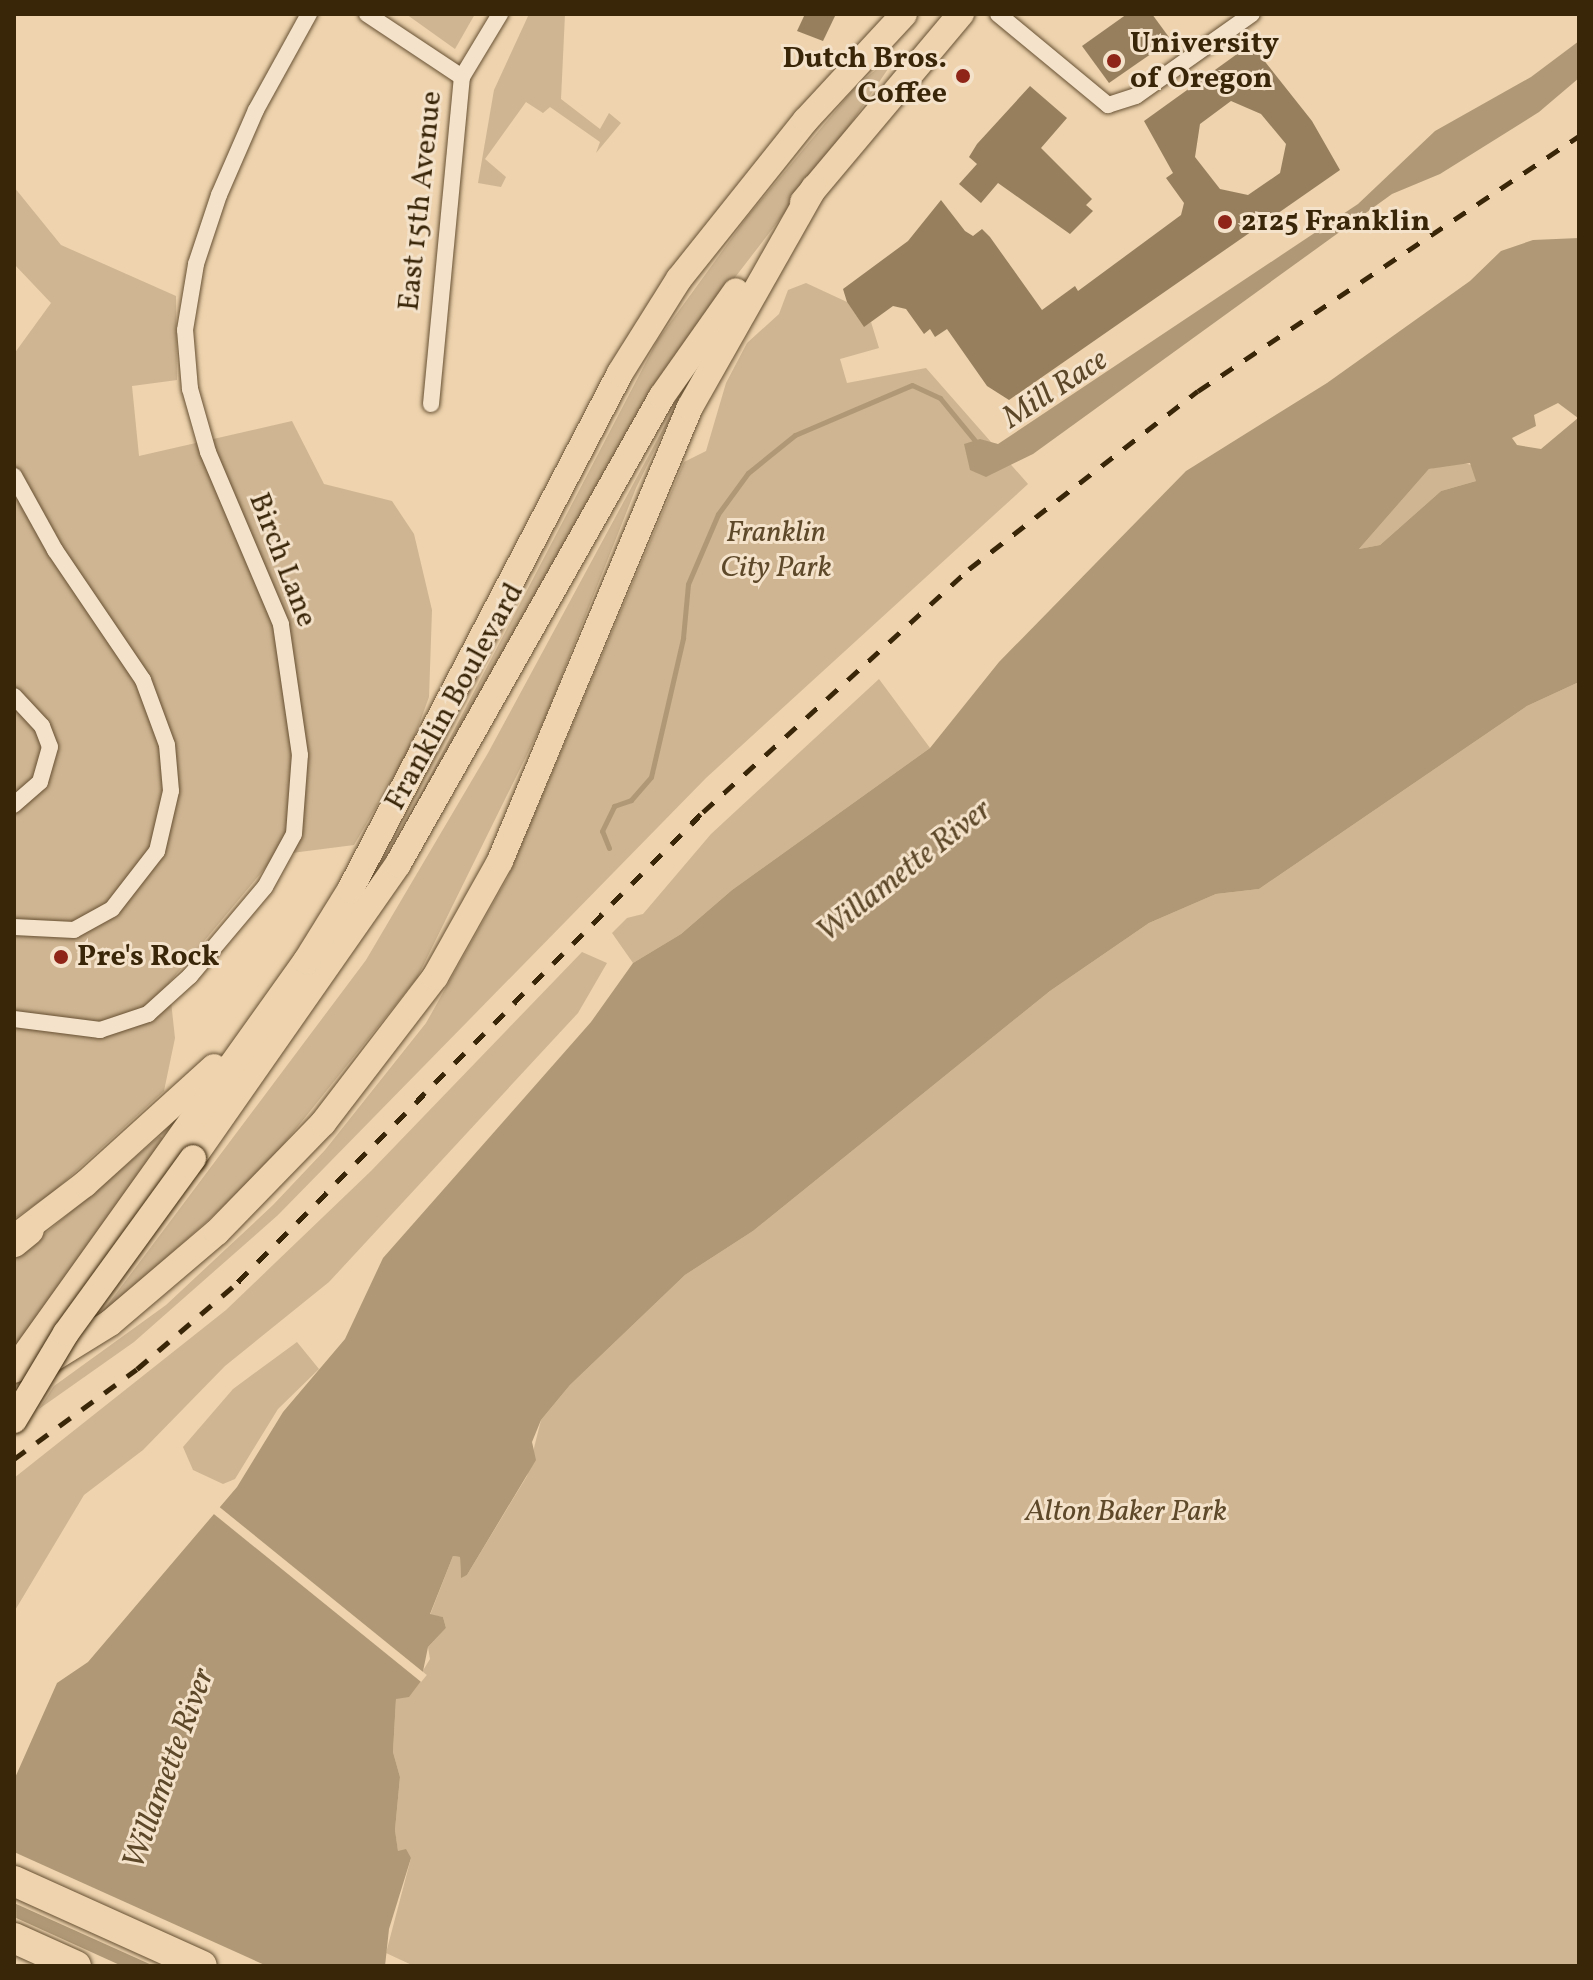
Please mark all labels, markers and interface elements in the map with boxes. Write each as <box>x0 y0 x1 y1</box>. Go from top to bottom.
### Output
place label: University of Oregon <box>1130 26 1279 96</box>
place label: Dutch Bros. Coffee <box>782 41 947 112</box>
marker: University of Oregon <box>1105 52 1123 70</box>
marker: Dutch Bros. Coffee <box>954 67 972 85</box>
street label: East 15th Avenue <box>392 89 450 313</box>
place label: 2125 Franklin <box>1241 204 1430 240</box>
marker: 2125 Franklin <box>1216 213 1234 231</box>
water label: Mill Race <box>996 342 1116 438</box>
street label: Birch Lane <box>240 488 324 632</box>
park label: Franklin City Park <box>720 515 832 586</box>
street label: Franklin Boulevard <box>378 577 532 817</box>
water label: Willamette River <box>810 792 1000 952</box>
place label: Pre's Rock <box>77 939 219 975</box>
marker: Pre's Rock <box>52 948 70 966</box>
park label: Alton Baker Park <box>1025 1494 1227 1530</box>
water label: Willamette River <box>116 1663 224 1875</box>

